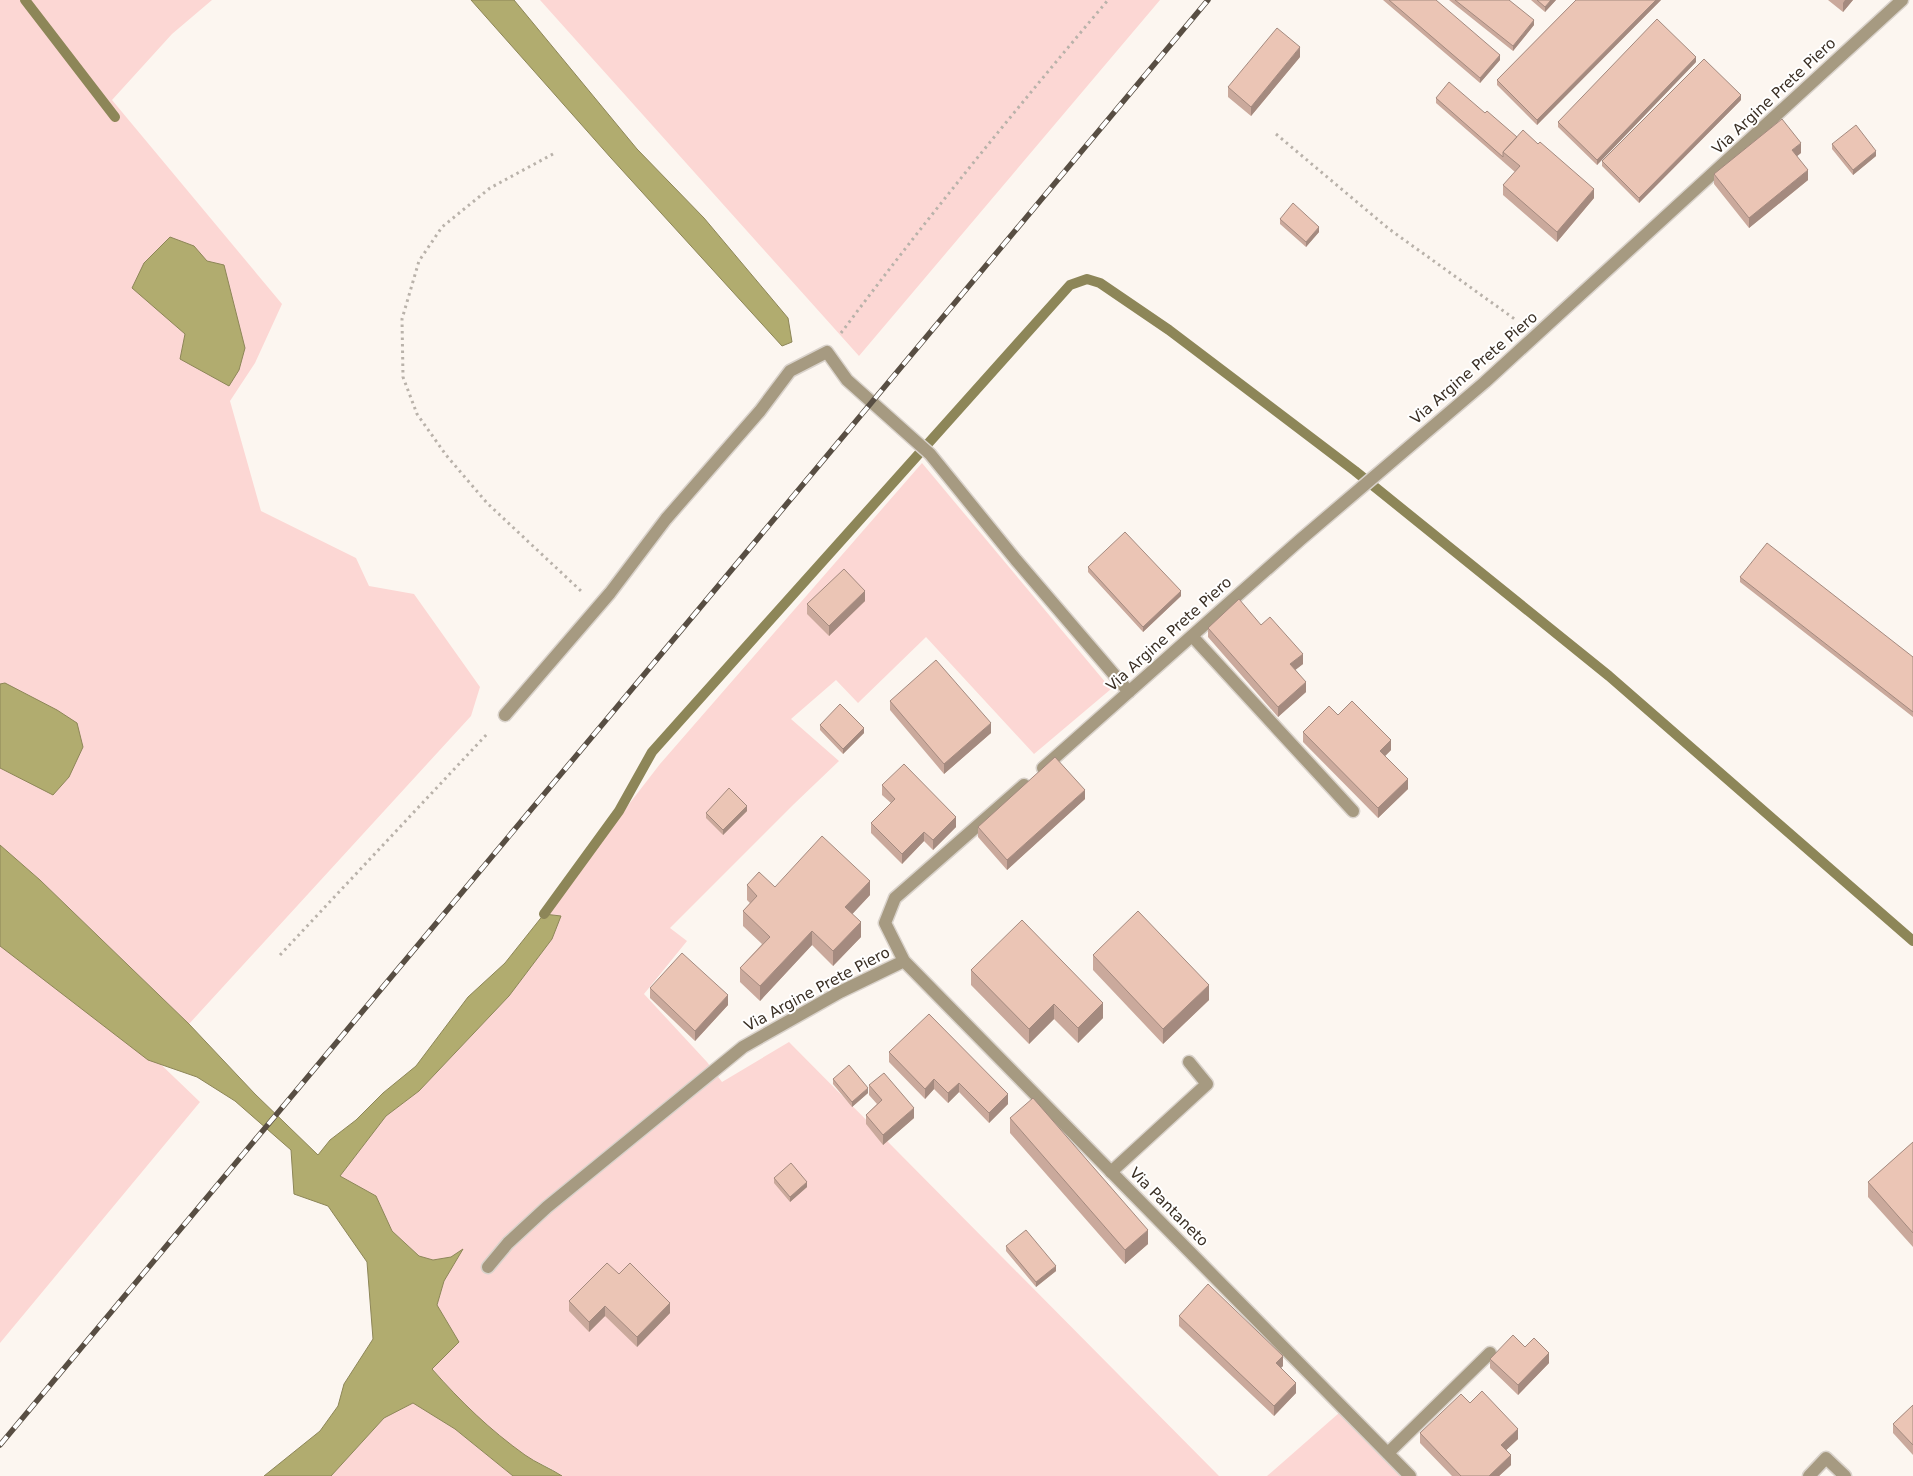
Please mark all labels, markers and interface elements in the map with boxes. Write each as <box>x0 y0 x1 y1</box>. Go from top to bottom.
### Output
street label: Via Argine Prete Piero <box>1709 34 1839 158</box>
street label: Via Argine Prete Piero <box>1407 308 1541 428</box>
street label: Via Argine Prete Piero <box>1103 573 1235 695</box>
street label: Via Argine Prete Piero <box>741 943 893 1035</box>
street label: Via Pantaneto <box>1126 1164 1212 1250</box>

